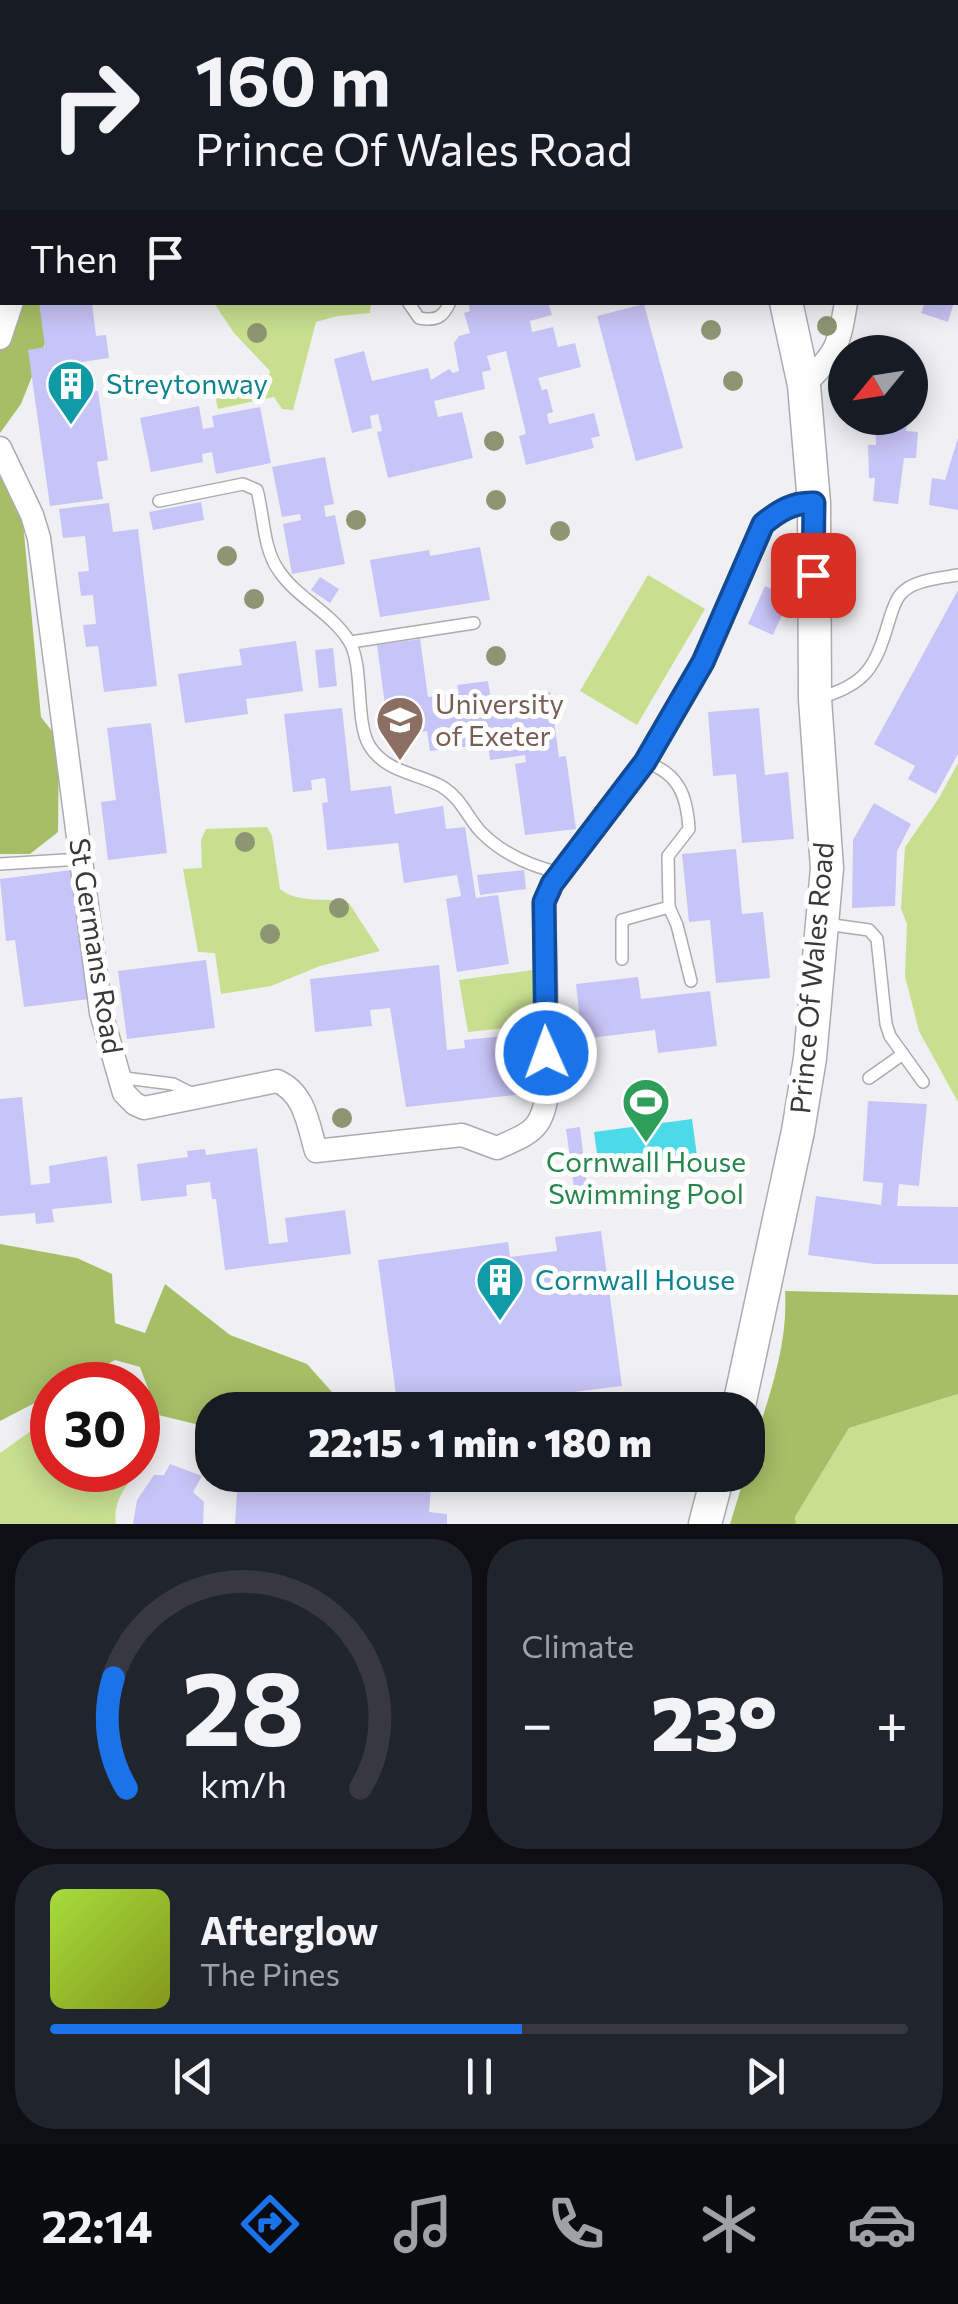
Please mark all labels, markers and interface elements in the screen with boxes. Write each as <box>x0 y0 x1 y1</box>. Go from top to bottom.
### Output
text: 160 m <box>195 35 391 120</box>
icon: right <box>30 40 160 170</box>
text: Prince Of Wales Road <box>195 120 633 175</box>
icon: arrive <box>138 230 193 285</box>
text: Then <box>30 234 118 281</box>
north arrow <box>828 335 928 435</box>
map controls <box>828 335 928 435</box>
building icon: Streytonway <box>45 358 97 426</box>
place label: Streytonway <box>106 366 268 400</box>
pin <box>771 533 856 618</box>
icon: arrive <box>786 548 841 603</box>
place label: University of Exeter <box>435 686 564 752</box>
school or university icon: University of Exeter <box>374 694 426 762</box>
street label: St Germans Road <box>63 835 131 1056</box>
street label: Prince Of Wales Road <box>782 841 840 1115</box>
position arrow <box>494 1001 598 1105</box>
sports icon: Cornwall House Swimming Pool <box>620 1076 672 1144</box>
place label: Cornwall House Swimming Pool <box>546 1144 746 1210</box>
building icon: Cornwall House <box>474 1254 526 1322</box>
place label: Cornwall House <box>535 1262 735 1296</box>
speed limit sign: 30 <box>30 1362 160 1492</box>
text: 22:15 · 1 min · 180 m <box>308 1418 652 1465</box>
text: Climate <box>522 1625 634 1665</box>
text: 28 <box>182 1640 305 1767</box>
text: 23° <box>651 1675 777 1766</box>
text: − <box>522 1688 553 1755</box>
text: + <box>876 1688 908 1755</box>
text: km/h <box>200 1762 287 1805</box>
text: Afterglow <box>200 1906 378 1953</box>
text: The Pines <box>200 1953 340 1993</box>
icon: previous <box>166 2049 221 2104</box>
icon: pause <box>452 2049 507 2104</box>
icon: next <box>738 2049 793 2104</box>
icon: directions <box>235 2189 305 2259</box>
icon: music <box>388 2189 458 2259</box>
icon: phone <box>541 2189 611 2259</box>
icon: climate <box>694 2189 764 2259</box>
icon: car <box>847 2189 917 2259</box>
text: 22:14 <box>41 2197 153 2252</box>

